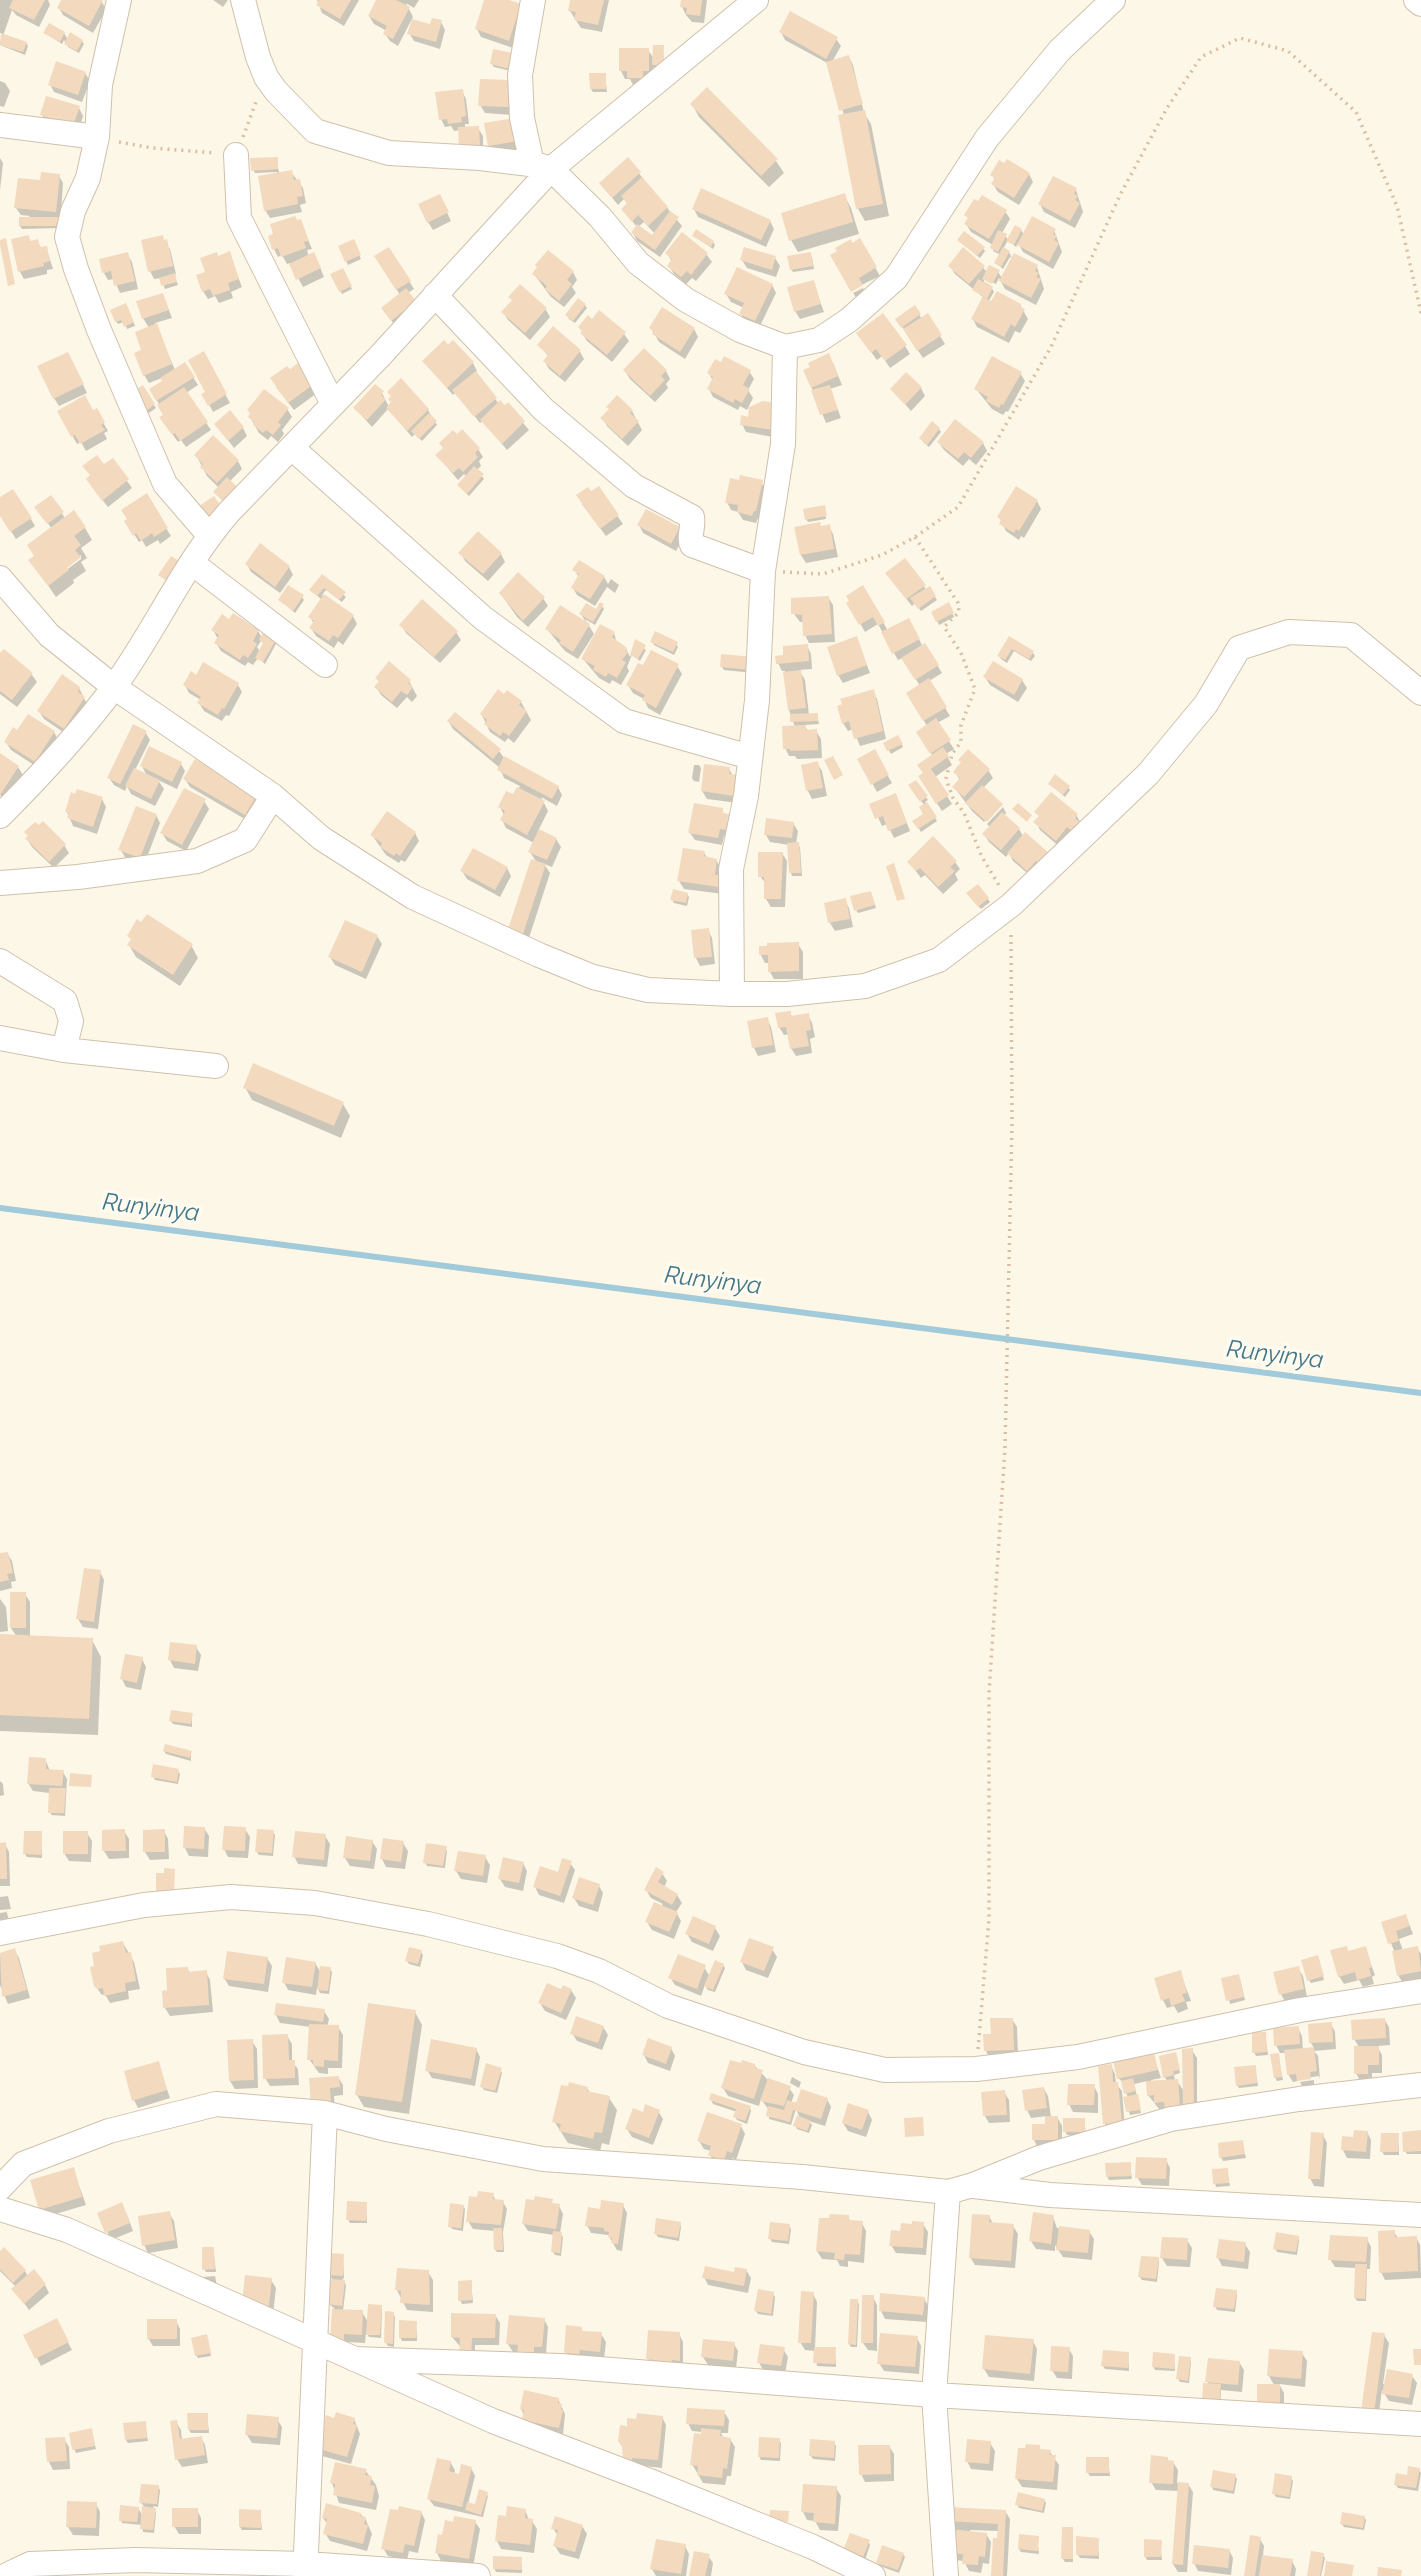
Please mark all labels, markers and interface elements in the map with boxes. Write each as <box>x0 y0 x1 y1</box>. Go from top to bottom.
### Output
water label: Runyinya <box>101 1188 201 1228</box>
water label: Runyinya <box>663 1261 763 1301</box>
water label: Runyinya <box>1225 1335 1325 1375</box>

